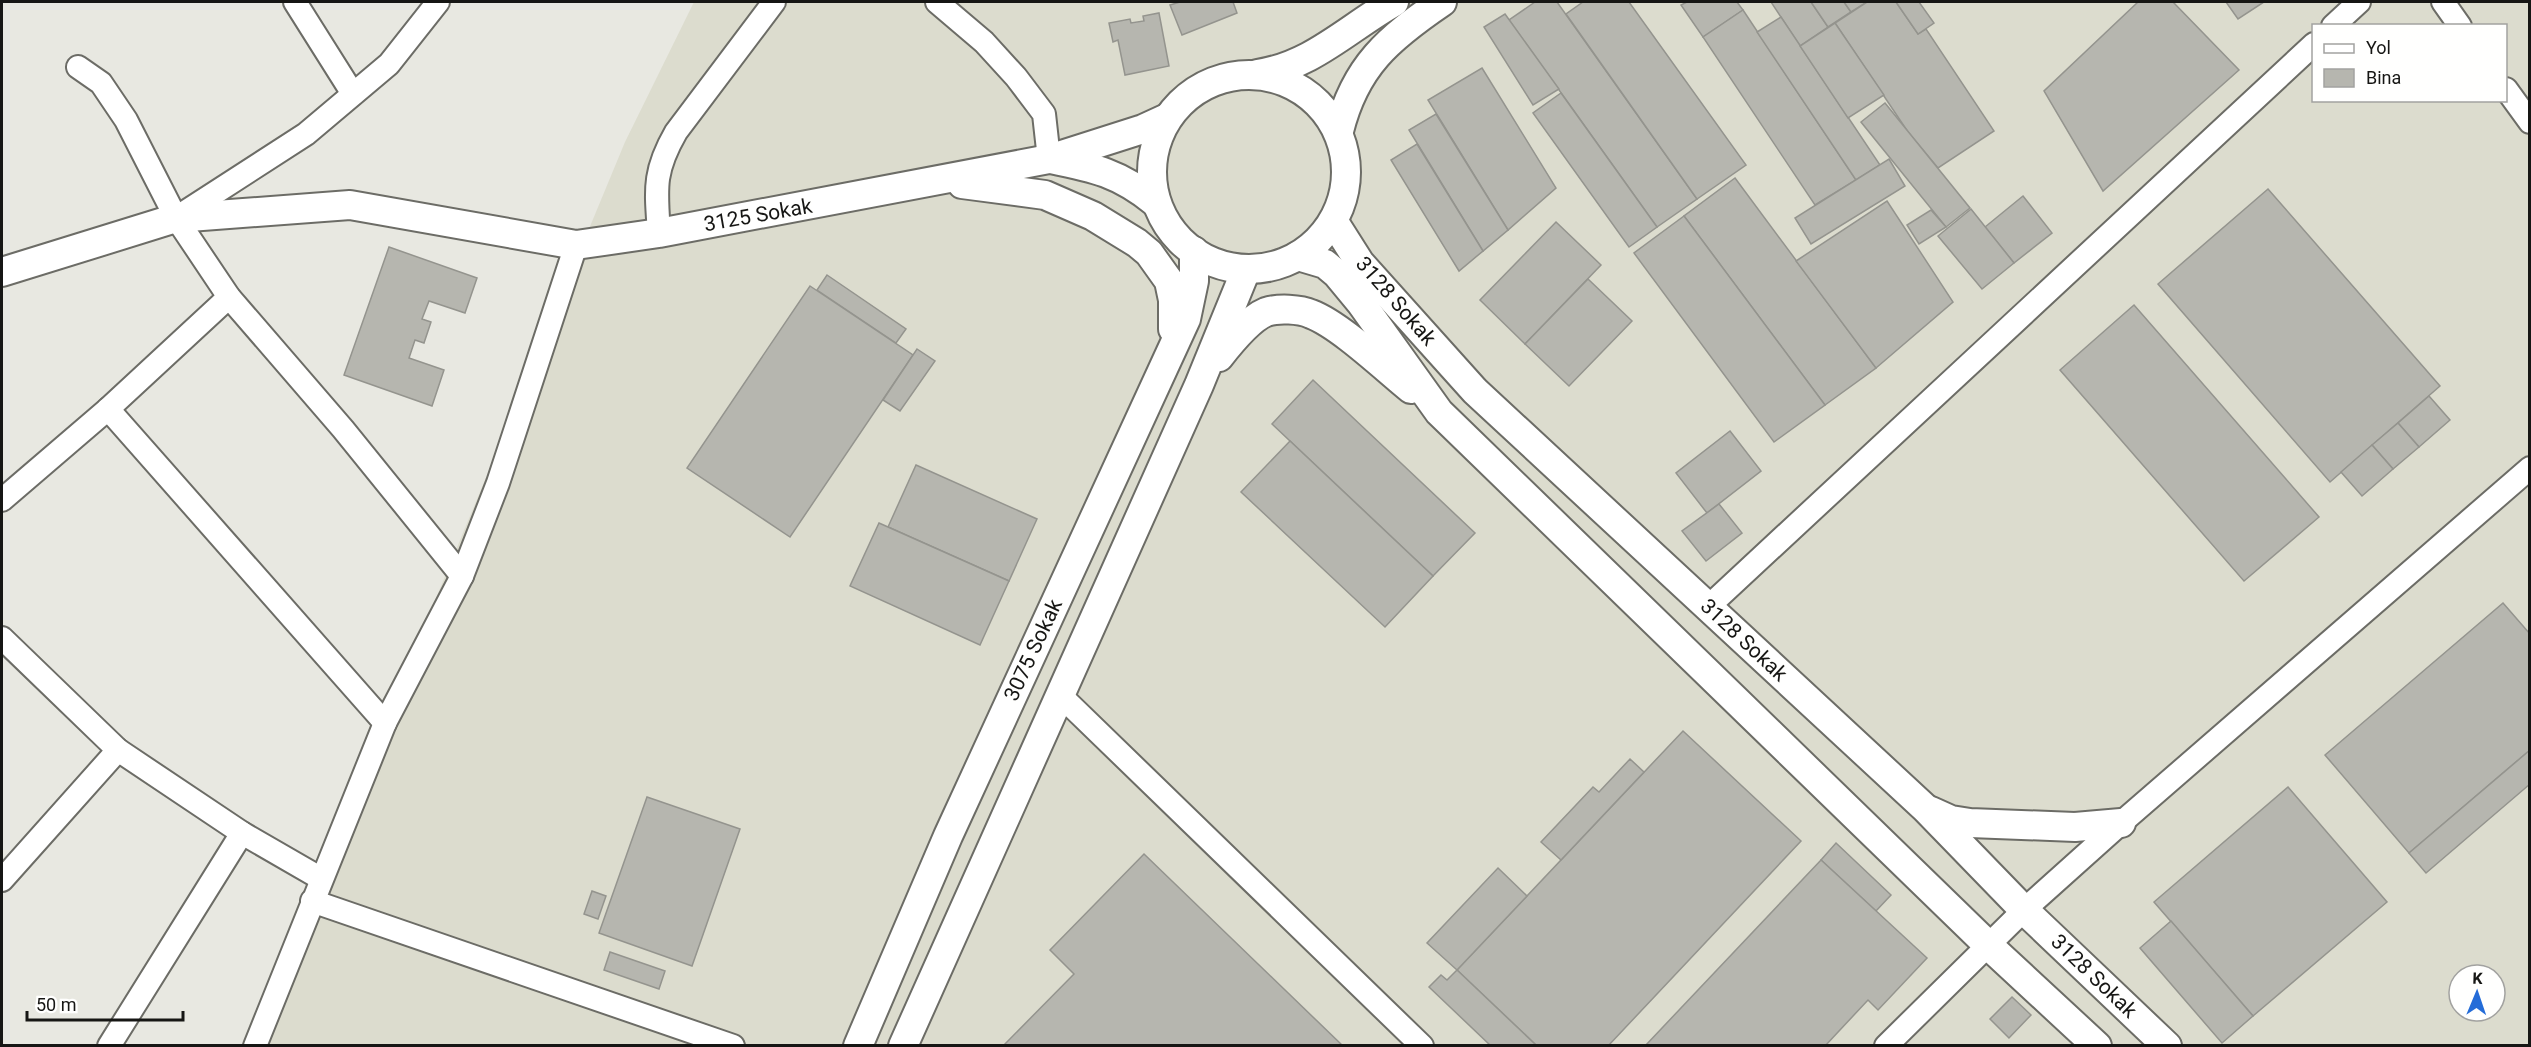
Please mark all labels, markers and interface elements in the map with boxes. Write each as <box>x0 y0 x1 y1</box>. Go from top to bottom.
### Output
legend <box>2312 24 2507 102</box>
text: Yol <box>2366 37 2391 58</box>
text: Bina <box>2366 67 2401 88</box>
street label: 3125 Sokak <box>702 194 814 236</box>
street label: 3128 Sokak <box>1351 252 1441 350</box>
street label: 3128 Sokak <box>1696 594 1793 686</box>
street label: 3075 Sokak <box>999 595 1067 705</box>
street label: 3128 Sokak <box>2046 929 2142 1023</box>
north arrow <box>2447 963 2507 1023</box>
text: K <box>2472 969 2484 988</box>
scale bar <box>27 984 183 1022</box>
text: 50 m <box>36 994 76 1015</box>

